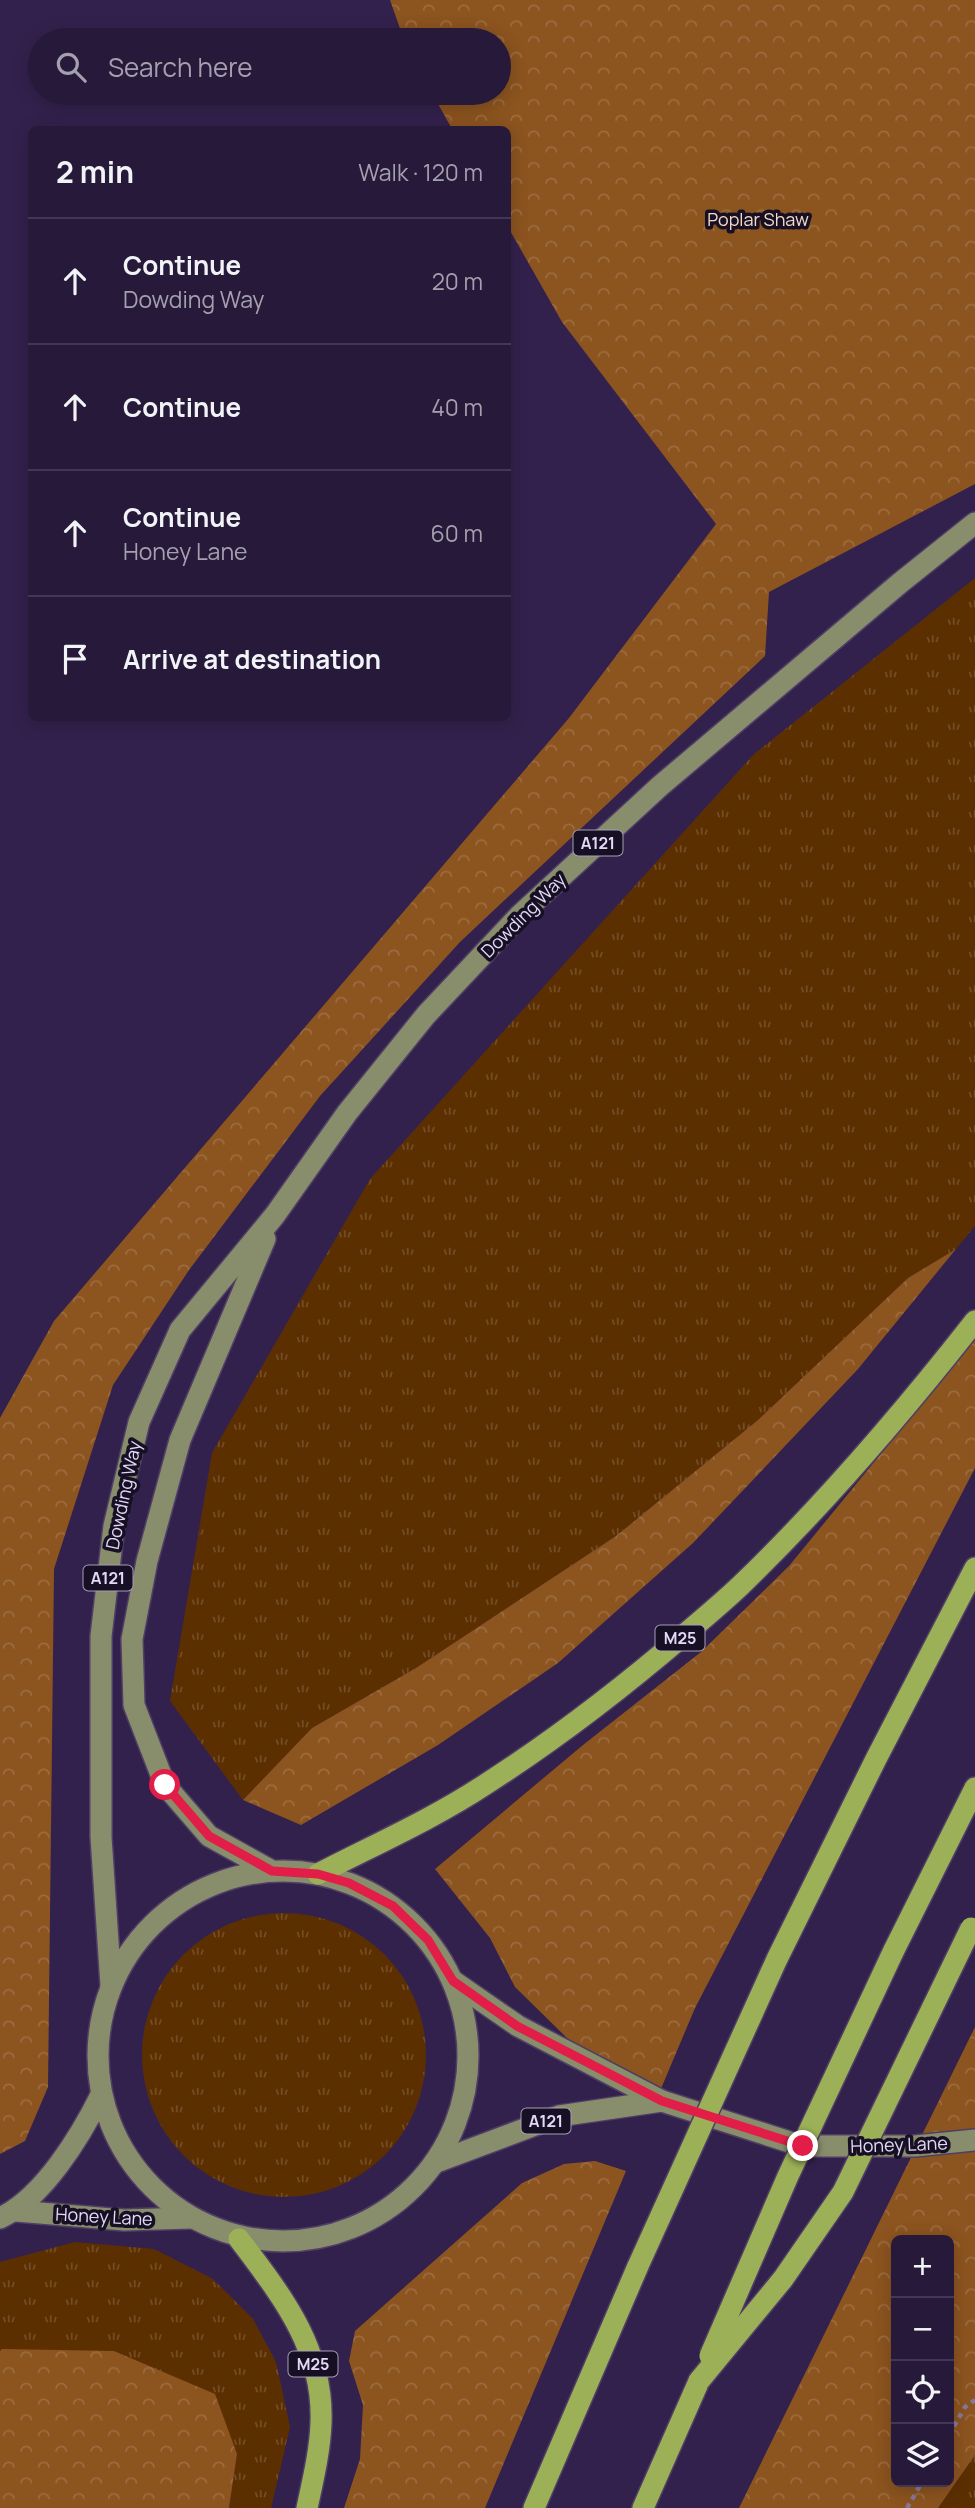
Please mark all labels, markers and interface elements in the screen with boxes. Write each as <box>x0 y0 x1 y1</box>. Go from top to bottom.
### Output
search box <box>28 28 511 105</box>
icon: search <box>52 48 90 86</box>
text: Search here <box>108 49 253 85</box>
text: 2 min <box>56 151 134 192</box>
text: Walk · 120 m <box>358 156 483 188</box>
park label: Poplar Shaw <box>707 207 809 231</box>
text: Continue <box>123 247 241 283</box>
icon: ahead <box>56 262 94 300</box>
text: 20 m <box>432 265 483 297</box>
text: Dowding Way <box>123 283 264 315</box>
icon: ahead <box>56 388 94 426</box>
text: Continue <box>123 389 241 425</box>
text: 40 m <box>431 391 483 423</box>
text: Continue <box>123 499 241 535</box>
icon: ahead <box>56 514 94 552</box>
text: 60 m <box>431 517 483 549</box>
text: Honey Lane <box>123 535 247 567</box>
icon: arrive <box>56 640 94 678</box>
text: Arrive at destination <box>123 641 381 677</box>
road number: A121 <box>574 830 622 856</box>
street label: Dowding Way <box>475 867 571 963</box>
street label: Dowding Way <box>100 1438 146 1552</box>
road number: A121 <box>84 1566 132 1590</box>
road number: M25 <box>656 1626 704 1650</box>
route start <box>149 1769 180 1800</box>
road number: A121 <box>522 2108 570 2134</box>
route end <box>787 2130 818 2161</box>
street label: Honey Lane <box>850 2130 948 2158</box>
street label: Honey Lane <box>55 2201 153 2231</box>
map controls <box>891 2235 954 2487</box>
button: + <box>891 2235 954 2298</box>
button: − <box>891 2298 954 2361</box>
road number: M25 <box>288 2352 338 2376</box>
button: locate <box>891 2361 954 2424</box>
button: layers <box>891 2424 954 2487</box>

